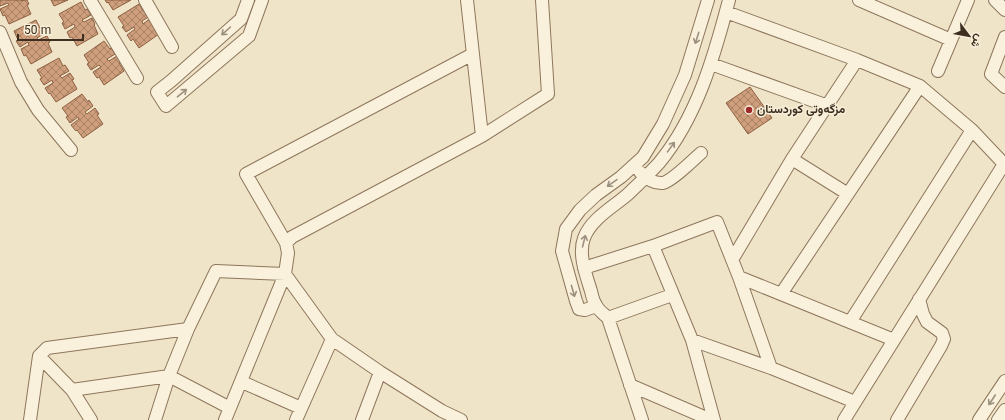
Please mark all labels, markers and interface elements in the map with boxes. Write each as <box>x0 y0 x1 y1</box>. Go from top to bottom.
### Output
scale bar <box>18 16 83 42</box>
north arrow <box>949 16 989 56</box>
text: 50 m <box>24 22 51 40</box>
one-way arrow <box>221 27 232 36</box>
text: ش <box>965 30 987 51</box>
one-way arrow <box>693 31 700 44</box>
one-way arrow <box>176 88 187 97</box>
place label: مزگەوتی کوردستان <box>757 101 846 119</box>
marker: مزگەوتی کوردستان <box>744 105 754 115</box>
one-way arrow <box>667 141 675 152</box>
one-way arrow <box>607 179 618 187</box>
one-way arrow <box>581 235 588 248</box>
one-way arrow <box>570 284 577 297</box>
one-way arrow <box>988 395 996 406</box>

